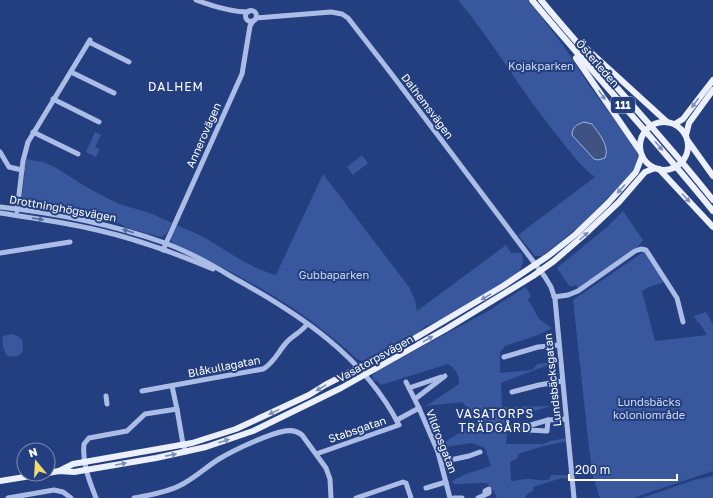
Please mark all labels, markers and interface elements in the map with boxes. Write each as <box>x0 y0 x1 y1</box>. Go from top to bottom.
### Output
street label: Österleden <box>574 37 622 89</box>
park label: Kojakparken <box>508 59 574 72</box>
street label: Dalhemsvägen <box>399 71 457 141</box>
district label: DALHEM <box>148 79 204 94</box>
one-way arrow <box>598 90 606 100</box>
road number: 111 <box>611 97 635 113</box>
one-way arrow <box>691 98 699 109</box>
street label: Annerovägen <box>183 100 223 170</box>
one-way arrow <box>654 140 663 151</box>
one-way arrow <box>617 184 626 194</box>
street label: Drottninghögsvägen <box>8 192 118 224</box>
one-way arrow <box>682 192 691 203</box>
one-way arrow <box>32 216 45 222</box>
one-way arrow <box>122 228 134 234</box>
one-way arrow <box>579 232 588 241</box>
park label: Gubbaparken <box>299 268 369 281</box>
one-way arrow <box>481 293 491 301</box>
street label: Vasatorpsvägen <box>335 332 415 384</box>
street label: Lundsbäcksgatan <box>541 333 563 427</box>
one-way arrow <box>422 336 434 343</box>
street label: Blåkullagatan <box>187 353 261 379</box>
one-way arrow <box>315 384 327 391</box>
park label: Lundsbäcks koloniområde <box>613 395 685 421</box>
district label: VASATORPS TRÄDGÅRD <box>456 406 534 435</box>
street label: Vildrosgatan <box>424 407 460 475</box>
one-way arrow <box>268 409 280 415</box>
street label: Stabsgatan <box>326 413 388 445</box>
one-way arrow <box>218 438 230 444</box>
north arrow <box>16 442 56 482</box>
text: N <box>27 445 39 459</box>
one-way arrow <box>165 452 177 458</box>
scale bar <box>569 456 677 482</box>
one-way arrow <box>115 461 127 467</box>
text: 200 m <box>575 462 610 477</box>

